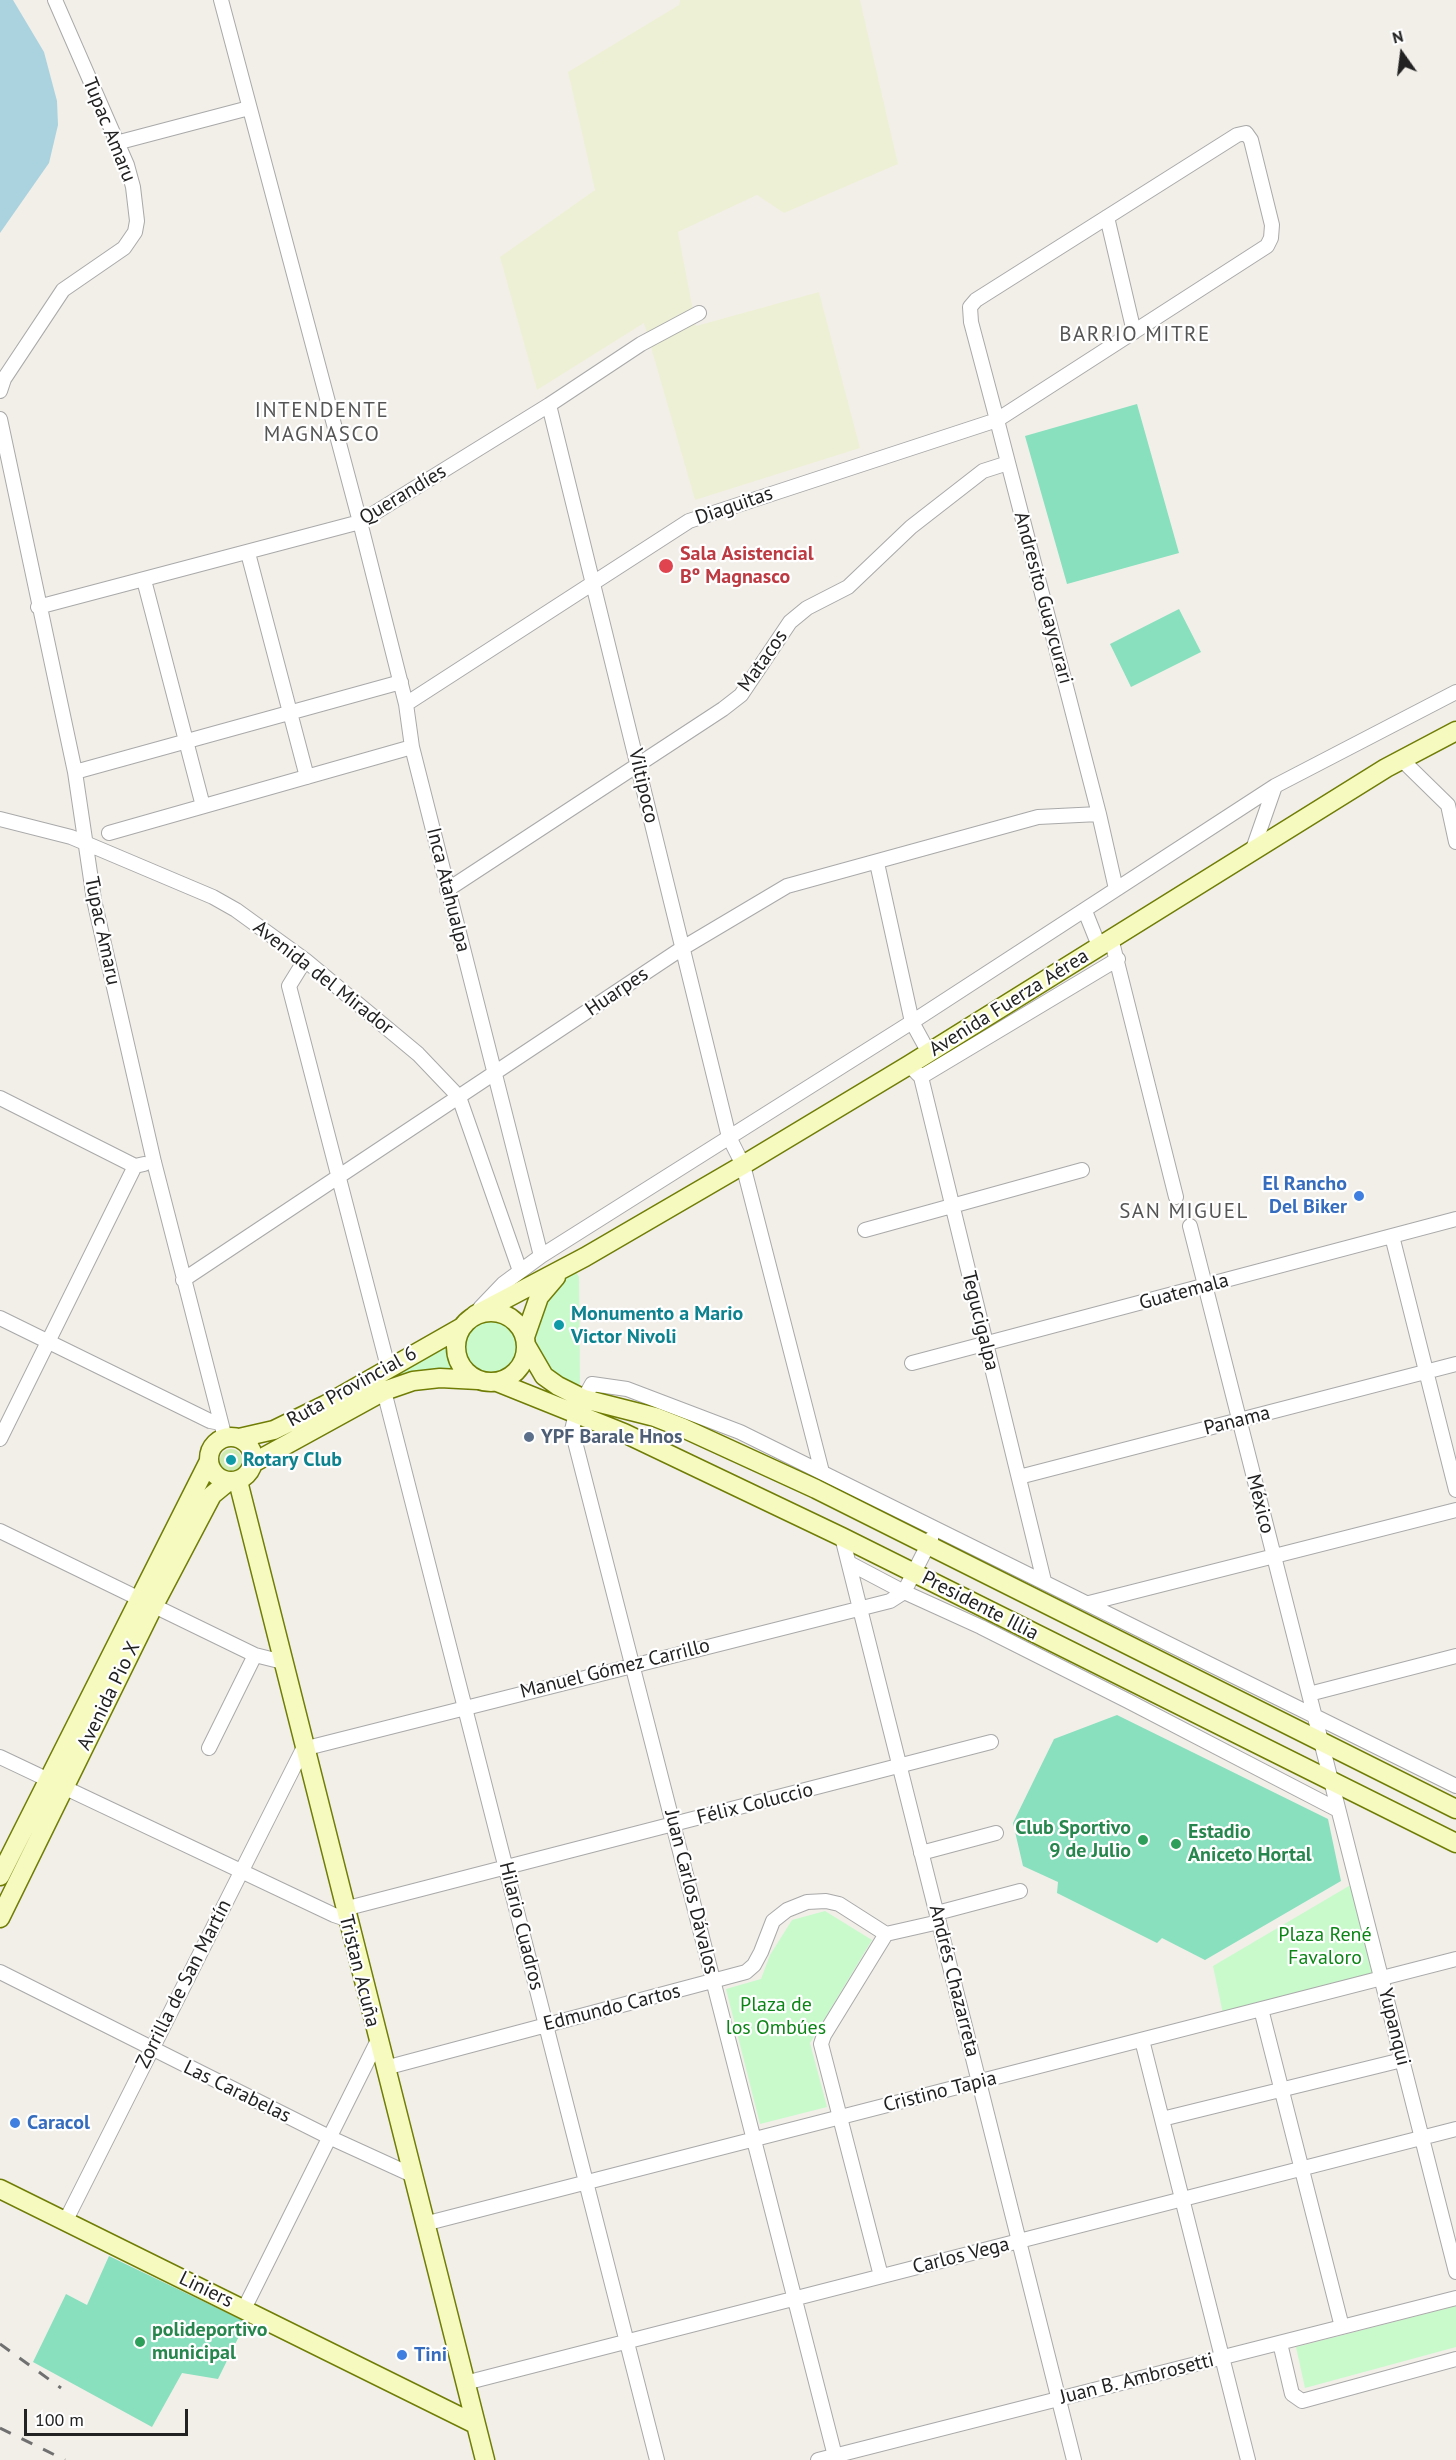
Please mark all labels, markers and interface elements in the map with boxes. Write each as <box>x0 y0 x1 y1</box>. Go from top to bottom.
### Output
north arrow <box>1372 24 1432 84</box>
text: N <box>1390 26 1405 48</box>
street label: Tupac Amaru <box>77 74 141 186</box>
district label: BARRIO MITRE <box>1059 322 1211 348</box>
district label: INTENDENTE MAGNASCO <box>255 398 389 448</box>
street label: Querandíes <box>355 460 451 530</box>
street label: Diaguitas <box>692 482 776 530</box>
street label: Andresito Guaycurari <box>1008 509 1078 687</box>
place label: Sala Asistencial Bº Magnasco <box>680 542 814 589</box>
marker: Sala Asistencial Bº Magnasco <box>657 557 675 575</box>
street label: Matacos <box>733 625 793 697</box>
street label: Viltipoco <box>623 747 663 825</box>
street label: Inca Atahualpa <box>421 825 475 955</box>
street label: Tupac Amaru <box>79 875 125 987</box>
street label: Avenida del Mirador <box>248 916 398 1040</box>
street label: Avenida Fuerza Aérea <box>925 944 1093 1062</box>
street label: Huarpes <box>581 962 653 1022</box>
place label: El Rancho Del Biker <box>1262 1172 1347 1219</box>
marker: El Rancho Del Biker <box>1352 1189 1366 1203</box>
district label: SAN MIGUEL <box>1119 1199 1249 1225</box>
street label: Tegucigalpa <box>956 1269 1004 1373</box>
street label: Guatemala <box>1137 1269 1231 1315</box>
place label: Monumento a Mario Victor Nivoli <box>571 1302 743 1349</box>
marker: Monumento a Mario Victor Nivoli <box>552 1318 566 1332</box>
street label: Ruta Provincial 6 <box>283 1341 421 1433</box>
street label: Panama <box>1201 1401 1273 1441</box>
place label: YPF Barale Hnos <box>541 1425 682 1449</box>
marker: YPF Barale Hnos <box>522 1430 536 1444</box>
place label: Rotary Club <box>243 1448 342 1472</box>
marker: Rotary Club <box>224 1453 238 1467</box>
street label: México <box>1241 1472 1279 1536</box>
street label: Presidente Illia <box>918 1566 1042 1646</box>
street label: Manuel Gómez Carrillo <box>518 1634 712 1704</box>
street label: Avenida Pio X <box>72 1638 146 1754</box>
street label: Félix Coluccio <box>694 1778 816 1830</box>
street label: Juan Carlos Dávalos <box>659 1807 723 1977</box>
place label: Club Sportivo 9 de Julio <box>1015 1816 1131 1863</box>
place label: Estadio Aniceto Hortal <box>1188 1820 1312 1867</box>
marker: Club Sportivo 9 de Julio <box>1136 1833 1150 1847</box>
marker: Estadio Aniceto Hortal <box>1169 1837 1183 1851</box>
street label: Hilario Cuadros <box>493 1859 549 1993</box>
street label: Zorrilla de San Martín <box>131 1896 237 2072</box>
street label: Andrés Chazarreta <box>924 1903 984 2059</box>
street label: Tristan Acuña <box>333 1912 385 2030</box>
park label: Plaza René Favaloro <box>1278 1923 1372 1970</box>
street label: Edmundo Cartos <box>541 1979 683 2037</box>
street label: Yupanqui <box>1373 1986 1415 2068</box>
park label: Plaza de los Ombúes <box>726 1993 826 2040</box>
street label: Las Carabelas <box>179 2056 295 2128</box>
street label: Cristino Tapia <box>881 2066 999 2118</box>
place label: Caracol <box>27 2111 90 2135</box>
marker: Caracol <box>8 2116 22 2130</box>
street label: Carlos Vega <box>910 2232 1012 2280</box>
street label: Liniers <box>175 2267 237 2313</box>
place label: polideportivo municipal <box>152 2318 267 2365</box>
marker: polideportivo municipal <box>133 2335 147 2349</box>
place label: Tini <box>414 2343 447 2367</box>
marker: Tini <box>395 2348 409 2362</box>
street label: Juan B. Ambrosetti <box>1058 2348 1216 2410</box>
scale bar <box>27 2397 190 2435</box>
text: 100 m <box>35 2408 84 2431</box>

